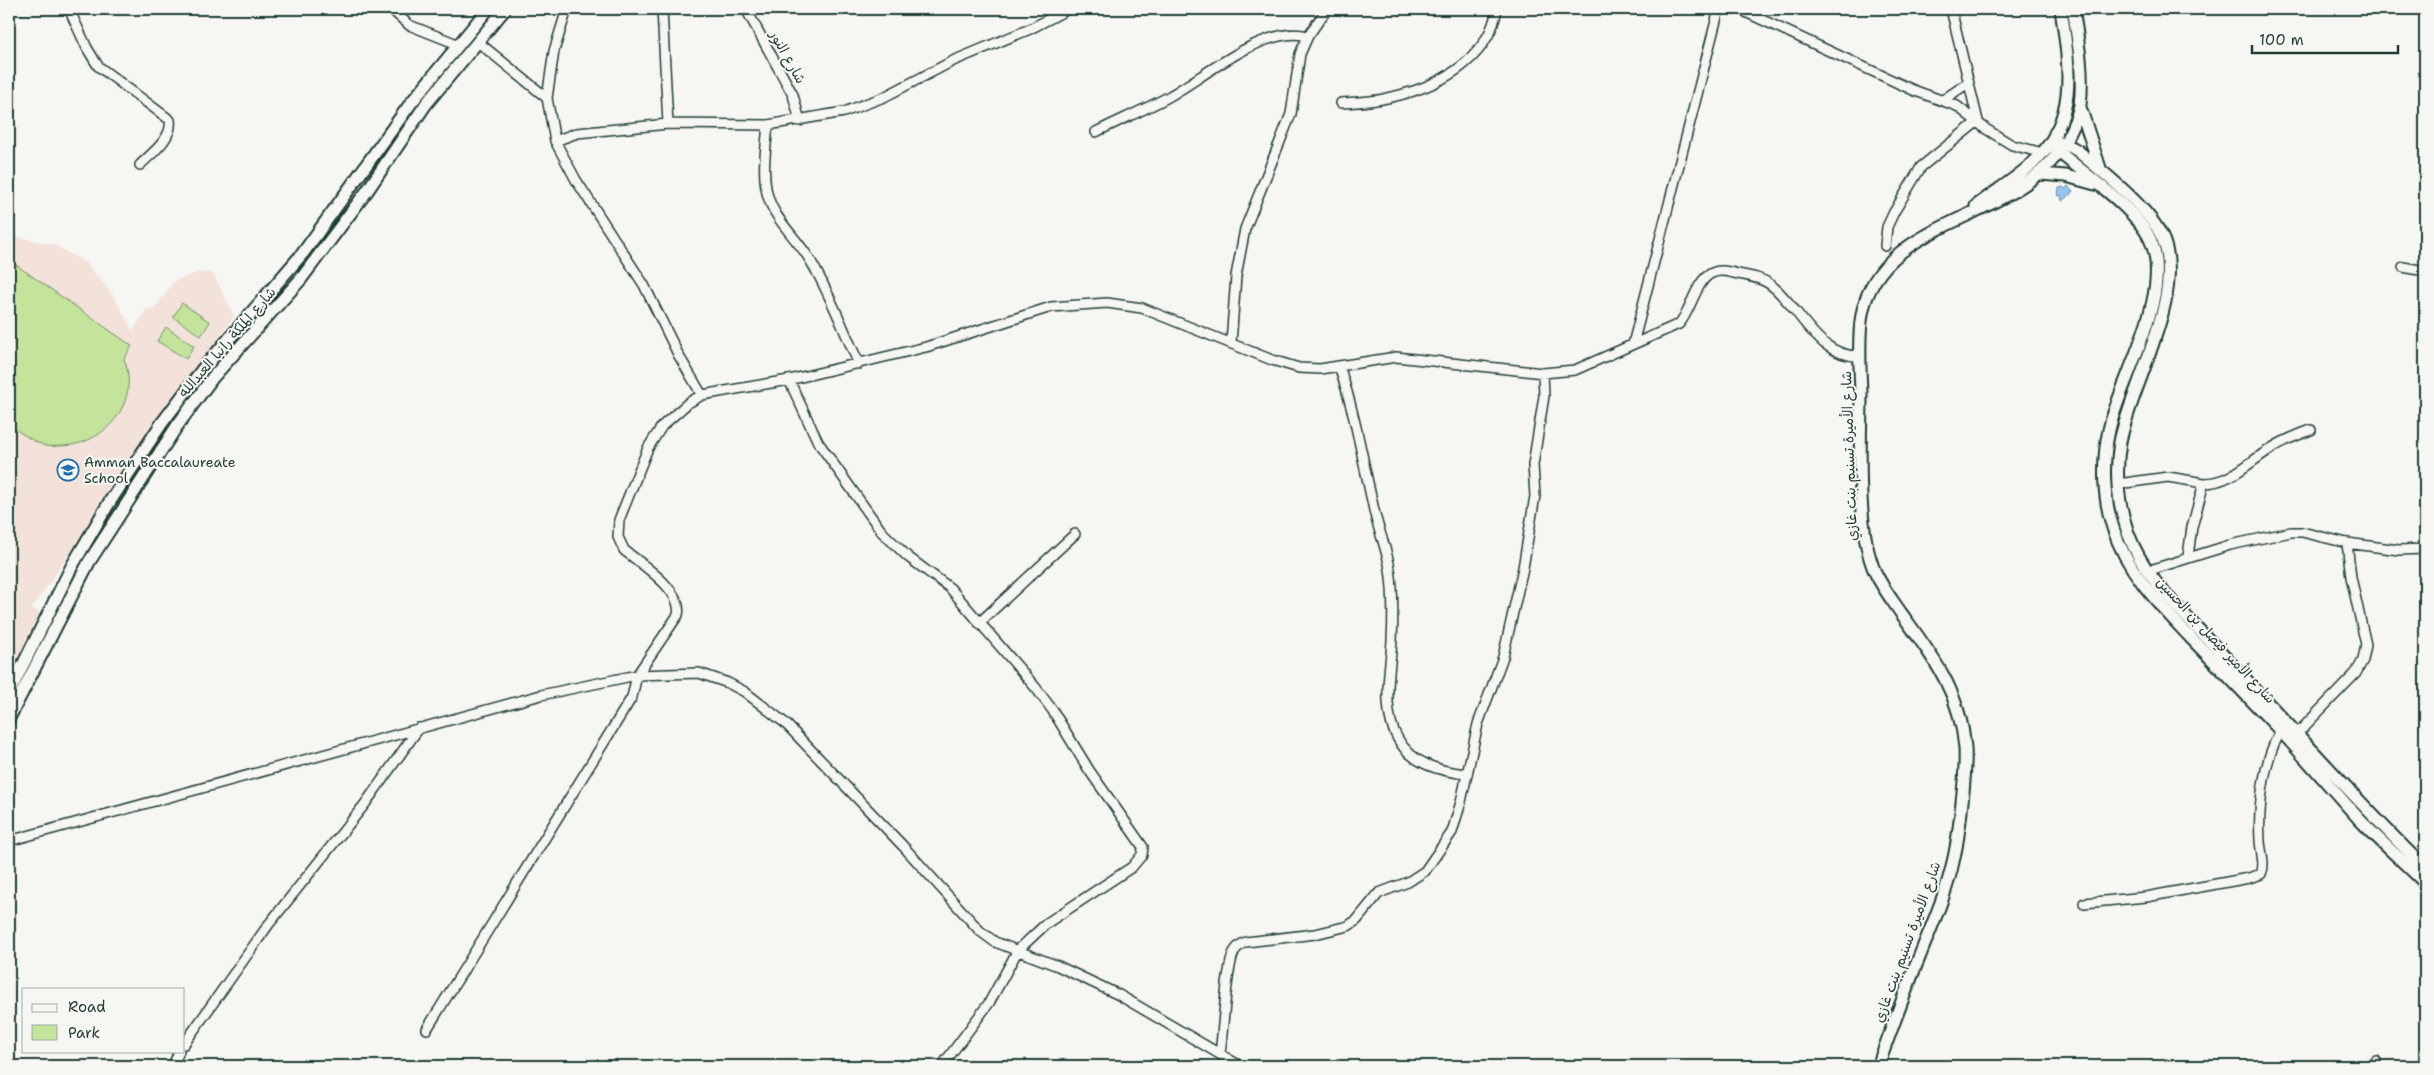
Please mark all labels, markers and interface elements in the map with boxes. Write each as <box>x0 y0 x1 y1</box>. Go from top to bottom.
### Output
scale bar <box>2252 22 2398 54</box>
street label: شارع النور <box>765 26 810 87</box>
text: 100 m <box>2259 30 2304 50</box>
street label: شارع الملكة رانيا العبدالله <box>174 283 280 401</box>
street label: شارع الأميرة تسنيم بنت غازي <box>1837 371 1863 541</box>
place label: Amman Baccalaureate School <box>84 453 236 487</box>
school or university icon: Amman Baccalaureate School <box>56 458 80 482</box>
street label: شارع الأمير فيصل بن الحسين <box>2152 573 2279 708</box>
street label: شارع الأميرة تسنيم بنت غازي <box>1869 859 1946 1026</box>
legend <box>22 988 185 1052</box>
text: Road <box>68 997 106 1017</box>
text: Park <box>68 1023 100 1043</box>

